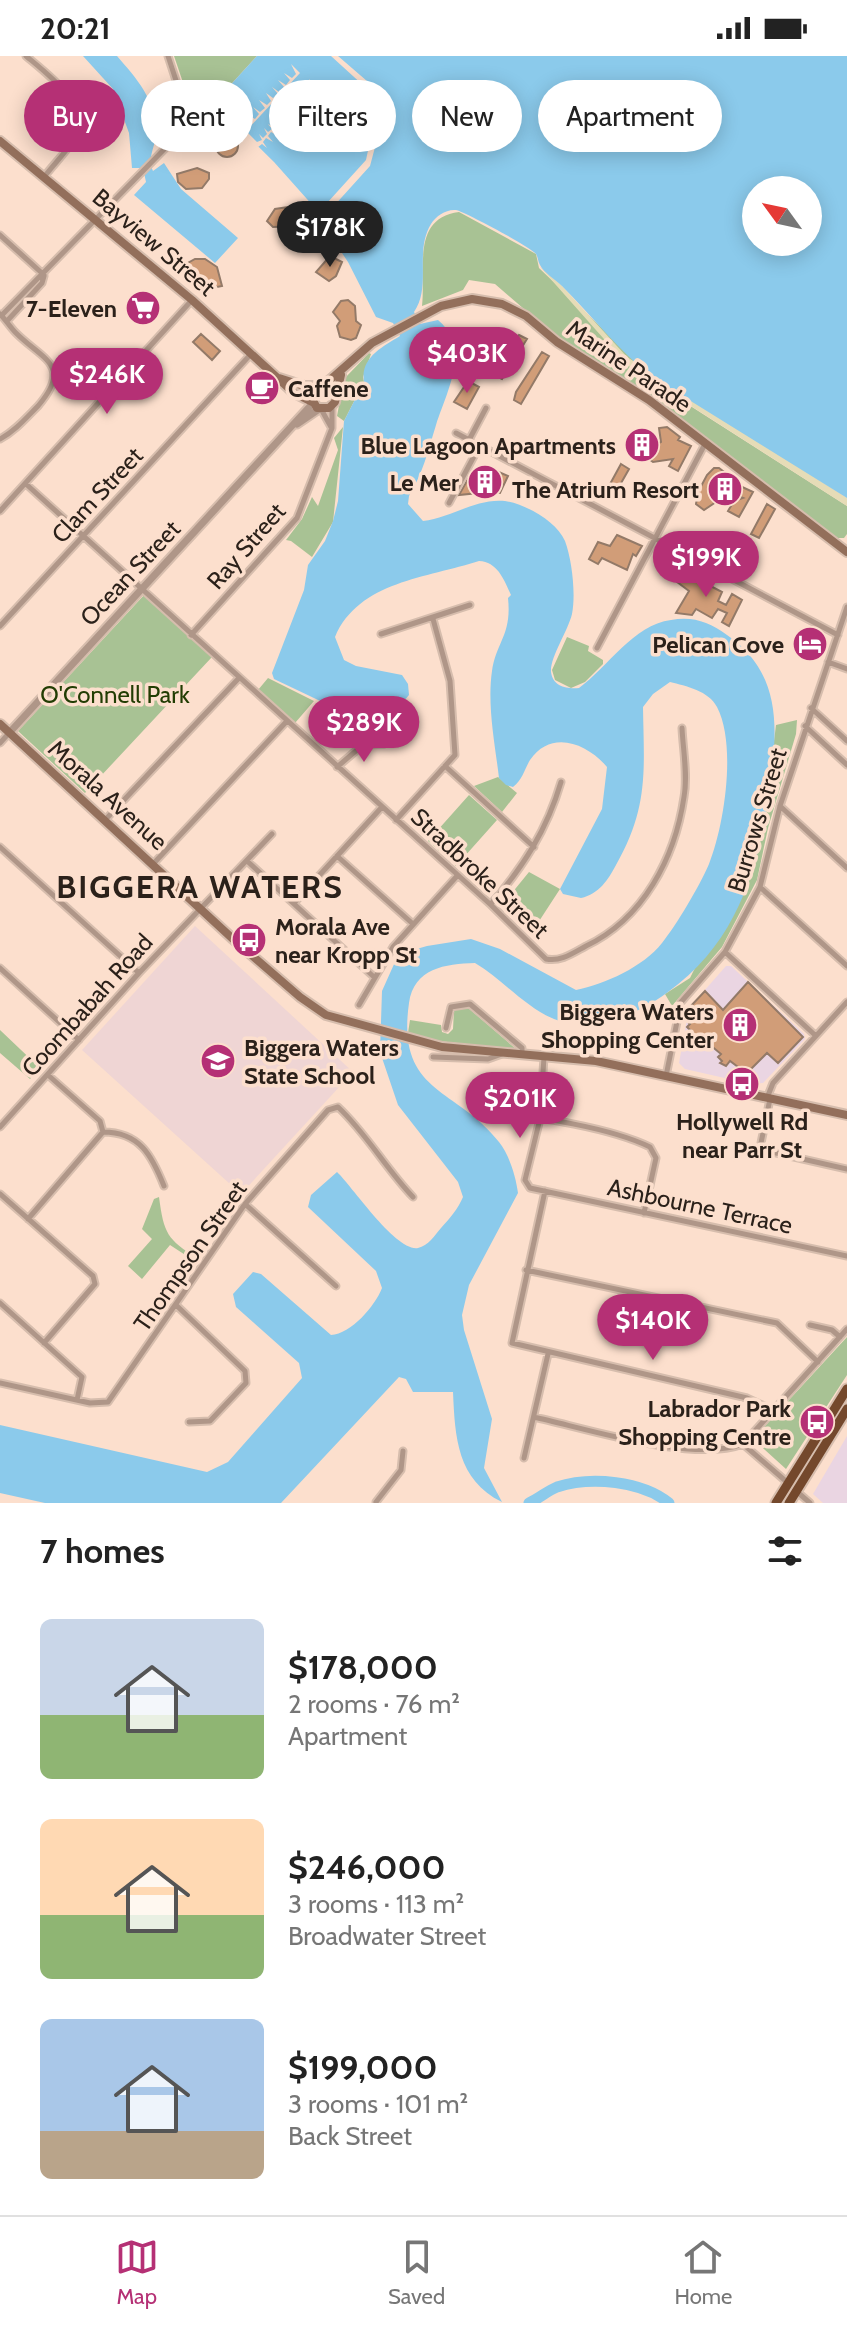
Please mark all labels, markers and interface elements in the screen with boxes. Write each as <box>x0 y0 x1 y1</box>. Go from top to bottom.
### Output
text: 20:21 <box>40 10 111 47</box>
chip: Buy <box>24 80 125 152</box>
chip: Rent <box>141 80 253 152</box>
chip: Filters <box>269 80 396 152</box>
chip: New <box>412 80 522 152</box>
chip: Apartment <box>538 80 722 152</box>
north arrow <box>742 176 822 256</box>
map controls <box>742 176 822 256</box>
street label: Bayview Street <box>87 182 221 302</box>
pin: $178K <box>274 201 386 269</box>
text: $178K <box>295 211 365 243</box>
supermarket icon: 7-Eleven <box>124 289 162 327</box>
place label: 7-Eleven <box>26 294 117 323</box>
street label: Marine Parade <box>561 314 697 418</box>
pin: $403K <box>411 327 523 395</box>
text: $403K <box>427 337 507 369</box>
pin: $246K <box>51 348 163 416</box>
text: $246K <box>69 358 145 390</box>
cafe icon: Caffene <box>243 369 281 407</box>
place label: Caffene <box>288 374 369 403</box>
building icon: Blue Lagoon Apartments <box>623 426 661 464</box>
place label: Blue Lagoon Apartments <box>360 431 616 460</box>
street label: Clam Street <box>45 441 149 549</box>
building icon: Le Mer <box>466 463 504 501</box>
place label: Le Mer <box>389 468 459 497</box>
building icon: The Atrium Resort <box>706 470 744 508</box>
place label: The Atrium Resort <box>512 475 699 504</box>
street label: Ray Street <box>201 497 291 595</box>
street label: Ocean Street <box>74 514 186 632</box>
pin: $199K <box>650 531 762 599</box>
text: $199K <box>671 541 741 573</box>
hotel icon: Pelican Cove <box>791 625 829 663</box>
place label: Pelican Cove <box>652 630 784 659</box>
park label: O'Connell Park <box>40 680 190 709</box>
pin: $289K <box>308 696 420 764</box>
text: $289K <box>326 706 402 738</box>
street label: Morala Avenue <box>43 734 173 856</box>
street label: Burrows Street <box>721 744 793 896</box>
street label: Stradbroke Street <box>405 802 555 944</box>
district label: BIGGERA WATERS <box>56 867 344 906</box>
place label: Morala Ave near Kropp St <box>275 912 417 969</box>
bus stop icon: Morala Ave near Kropp St <box>230 921 268 959</box>
street label: Coombabah Road <box>15 928 159 1082</box>
place label: Biggera Waters Shopping Center <box>541 997 714 1054</box>
building icon: Biggera Waters Shopping Center <box>721 1006 759 1044</box>
place label: Biggera Waters State School <box>244 1033 399 1090</box>
school or university icon: Biggera Waters State School <box>199 1042 237 1080</box>
bus stop icon: Hollywell Rd near Parr St <box>723 1065 761 1103</box>
pin: $201K <box>464 1072 576 1140</box>
text: $201K <box>483 1082 557 1114</box>
place label: Hollywell Rd near Parr St <box>676 1107 808 1164</box>
street label: Ashbourne Terrace <box>605 1172 795 1240</box>
street label: Thompson Street <box>127 1175 253 1337</box>
pin: $140K <box>597 1294 709 1362</box>
text: $140K <box>615 1304 691 1336</box>
place label: Labrador Park Shopping Centre <box>618 1394 791 1451</box>
bus stop icon: Labrador Park Shopping Centre <box>798 1403 836 1441</box>
icon: filters <box>763 1529 807 1573</box>
text: 7 homes <box>40 1530 165 1572</box>
text: $178,000 <box>288 1646 438 1688</box>
icon: home <box>104 1651 200 1747</box>
text: 2 rooms · 76 m² <box>288 1688 460 1720</box>
text: Apartment <box>288 1720 407 1752</box>
text: $246,000 <box>288 1846 446 1888</box>
icon: home <box>104 1851 200 1947</box>
text: 3 rooms · 113 m² <box>288 1888 464 1920</box>
text: Broadwater Street <box>288 1920 486 1952</box>
text: $199,000 <box>288 2046 438 2088</box>
icon: home <box>104 2051 200 2147</box>
text: 3 rooms · 101 m² <box>288 2088 468 2120</box>
text: Back Street <box>288 2120 412 2152</box>
tab: Map <box>115 2235 159 2310</box>
tab: Saved <box>388 2235 445 2310</box>
tab: Home <box>674 2235 732 2310</box>

